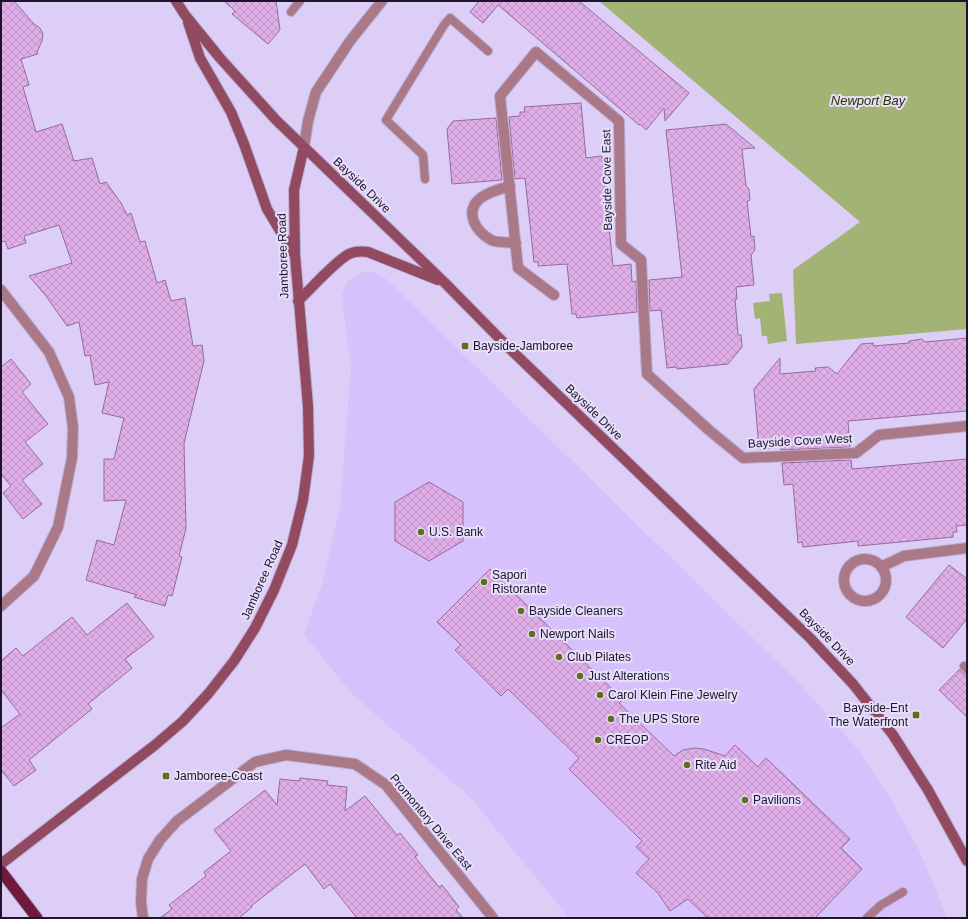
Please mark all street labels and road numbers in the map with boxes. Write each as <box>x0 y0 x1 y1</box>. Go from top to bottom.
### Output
street label: Bayside Cove East <box>599 129 615 231</box>
street label: Bayside Drive <box>331 154 394 216</box>
street label: Jamboree Road <box>275 213 291 299</box>
street label: Bayside Drive <box>563 381 626 443</box>
street label: Bayside Cove West <box>747 431 853 451</box>
street label: Jamboree Road <box>238 538 286 622</box>
street label: Bayside Drive <box>796 606 858 669</box>
street label: Promontory Drive East <box>387 771 476 873</box>

